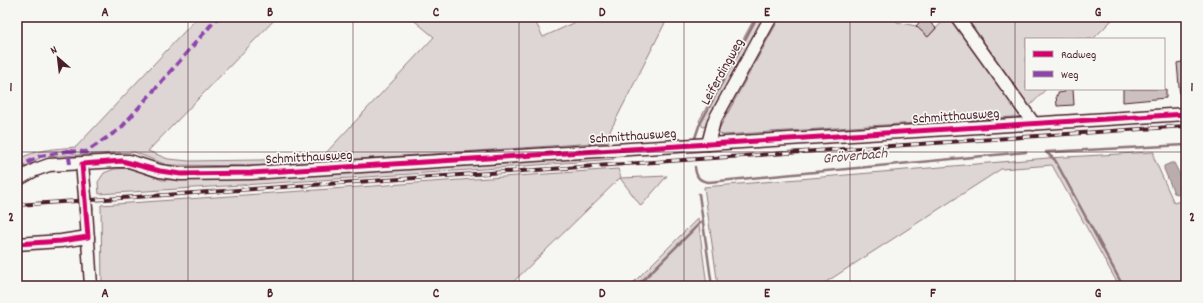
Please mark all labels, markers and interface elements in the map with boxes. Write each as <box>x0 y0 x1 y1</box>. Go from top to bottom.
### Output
text: A <box>101 4 109 23</box>
text: B <box>267 4 273 23</box>
text: C <box>433 4 440 23</box>
text: D <box>599 4 606 23</box>
text: E <box>764 4 771 23</box>
text: F <box>930 4 936 23</box>
text: G <box>1095 4 1102 23</box>
street label: Leiferdingweg <box>696 35 750 109</box>
north arrow <box>38 38 78 78</box>
legend <box>1025 38 1165 90</box>
text: N <box>48 42 61 59</box>
text: Radweg <box>1061 47 1096 64</box>
text: Weg <box>1061 67 1078 84</box>
text: 1 <box>10 79 13 98</box>
text: 1 <box>1191 79 1194 98</box>
street label: Schmitthausweg <box>912 104 1000 130</box>
street label: Schmitthausweg <box>589 124 677 150</box>
water label: Gröverbach <box>822 143 889 171</box>
street label: Schmitthausweg <box>265 146 353 170</box>
text: 2 <box>8 209 14 228</box>
text: 2 <box>1189 209 1195 228</box>
text: A <box>101 285 109 303</box>
text: B <box>267 285 273 303</box>
text: C <box>433 285 440 303</box>
text: D <box>599 285 606 303</box>
text: E <box>764 285 771 303</box>
text: F <box>930 285 936 303</box>
text: G <box>1095 285 1102 303</box>

